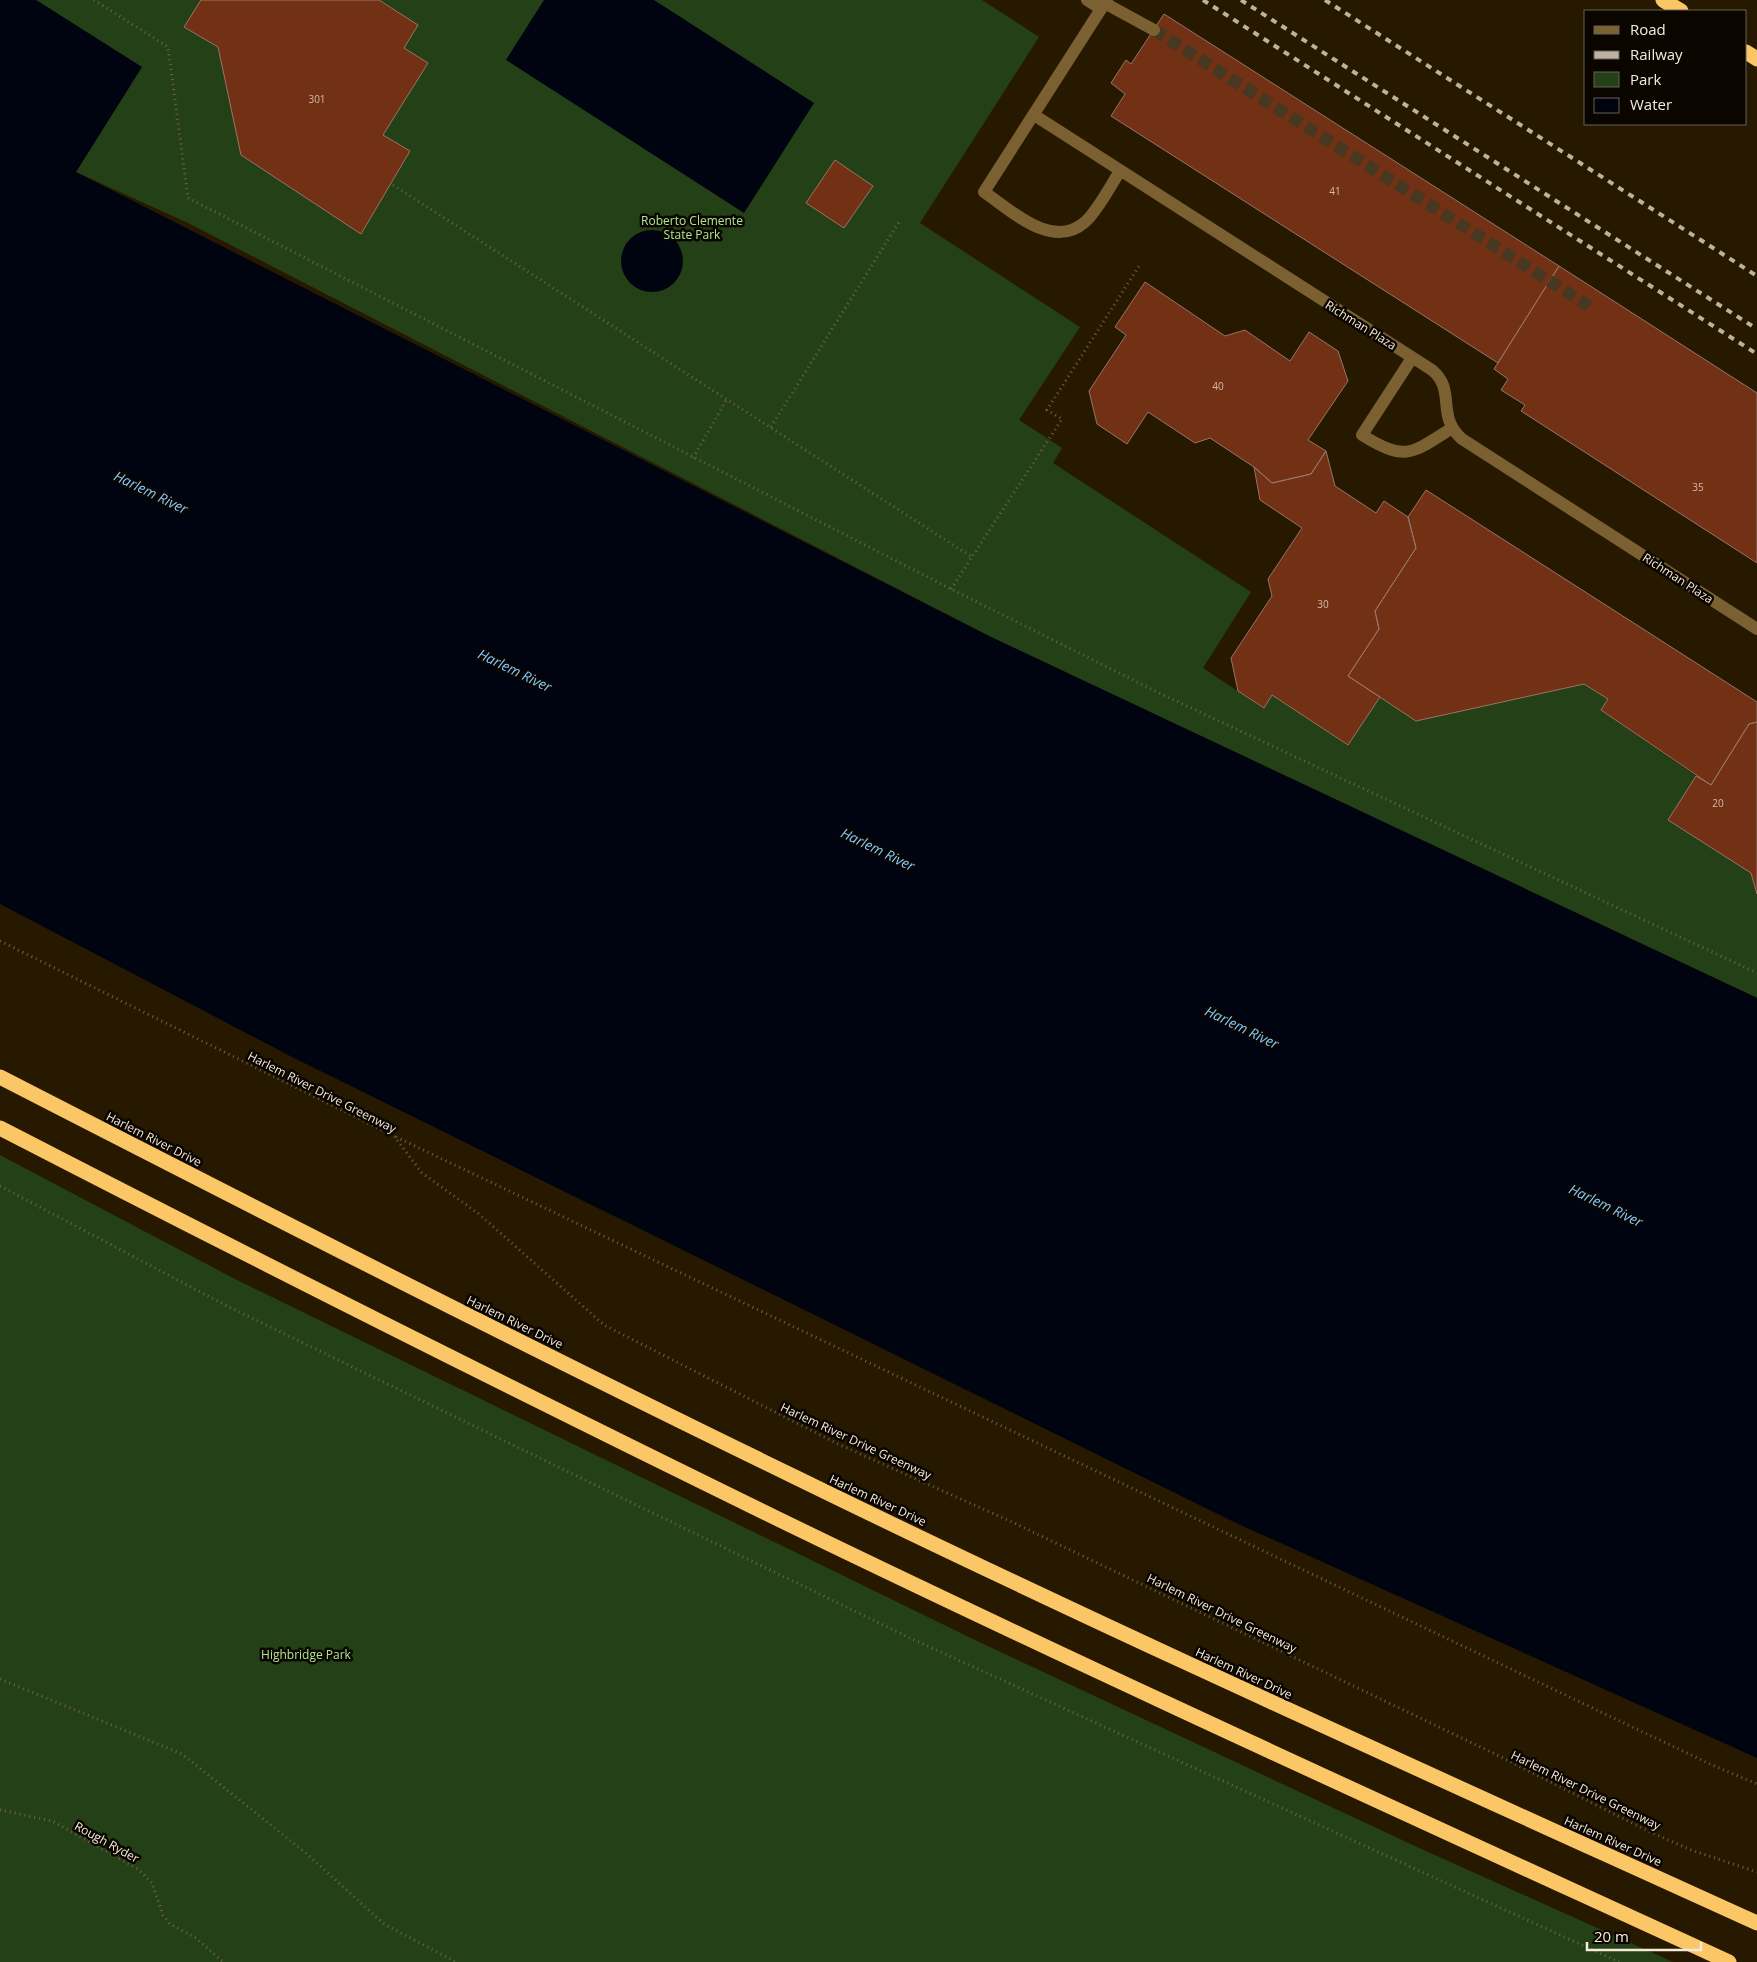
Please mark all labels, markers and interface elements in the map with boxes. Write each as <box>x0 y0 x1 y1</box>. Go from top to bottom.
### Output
legend <box>1584 10 1747 125</box>
text: Road <box>1630 19 1666 39</box>
text: Railway <box>1630 44 1683 64</box>
text: Park <box>1630 69 1661 89</box>
house number: 301 <box>308 92 326 106</box>
text: Water <box>1630 94 1672 114</box>
house number: 41 <box>1329 184 1341 198</box>
park label: Roberto Clemente State Park <box>641 212 743 243</box>
street label: Richman Plaza <box>1322 296 1400 354</box>
house number: 40 <box>1212 379 1224 393</box>
water label: Harlem River <box>111 466 191 518</box>
house number: 35 <box>1692 480 1704 494</box>
street label: Richman Plaza <box>1639 549 1717 607</box>
house number: 30 <box>1317 597 1329 611</box>
water label: Harlem River <box>475 644 555 696</box>
house number: 20 <box>1712 796 1724 810</box>
water label: Harlem River <box>838 823 918 875</box>
water label: Harlem River <box>1202 1001 1282 1053</box>
street label: Harlem River Drive Greenway <box>245 1047 400 1137</box>
street label: Harlem River Drive <box>103 1108 205 1171</box>
water label: Harlem River <box>1566 1179 1646 1231</box>
street label: Harlem River Drive <box>464 1291 566 1353</box>
street label: Harlem River Drive Greenway <box>778 1399 935 1484</box>
street label: Harlem River Drive <box>827 1470 929 1530</box>
street label: Harlem River Drive Greenway <box>1144 1569 1301 1657</box>
street label: Harlem River Drive <box>1193 1643 1295 1703</box>
park label: Highbridge Park <box>261 1646 352 1663</box>
street label: Harlem River Drive Greenway <box>1508 1746 1665 1834</box>
street label: Harlem River Drive <box>1562 1812 1665 1870</box>
street label: Rough Ryder <box>72 1817 142 1867</box>
scale bar <box>1587 1920 1701 1952</box>
text: 20 m <box>1594 1926 1629 1946</box>

